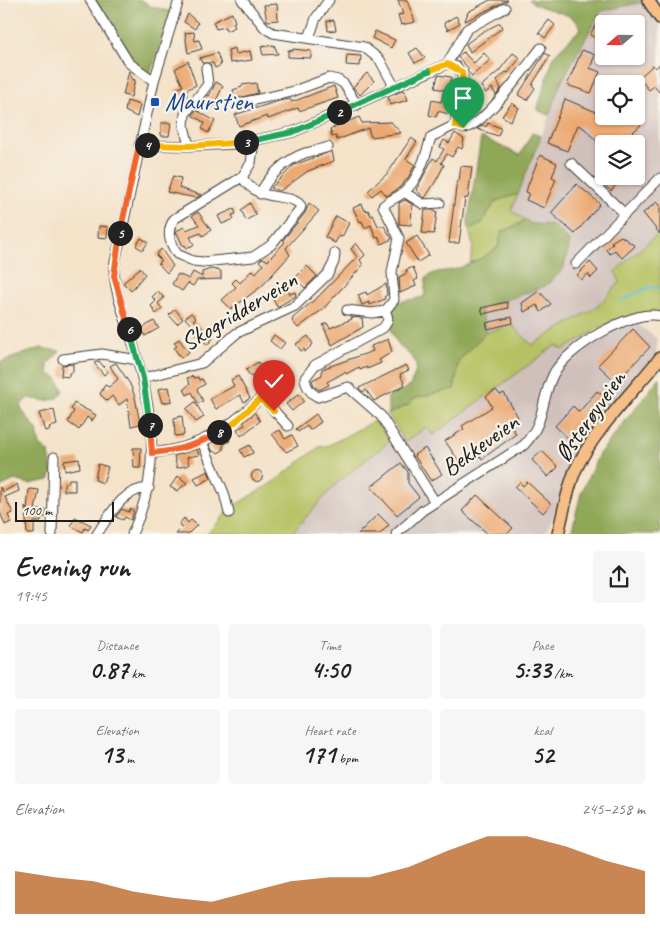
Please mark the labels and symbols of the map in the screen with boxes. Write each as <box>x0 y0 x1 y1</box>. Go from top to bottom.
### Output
north arrow <box>595 15 645 65</box>
pin <box>442 77 484 128</box>
place label: Maurstien <box>165 86 254 118</box>
marker: Maurstien <box>149 96 161 108</box>
pin: 2 <box>326 100 352 124</box>
pin: 3 <box>234 130 258 154</box>
pin: 4 <box>134 132 160 158</box>
pin: 5 <box>108 220 132 246</box>
street label: Skogridderveien <box>175 263 304 358</box>
pin: 6 <box>116 316 142 342</box>
pin <box>253 360 295 411</box>
street label: Østerøyveien <box>547 363 634 468</box>
street label: Bekkeveien <box>435 406 526 484</box>
pin: 7 <box>138 412 162 438</box>
pin: 8 <box>206 420 232 444</box>
scale bar <box>15 499 114 522</box>

